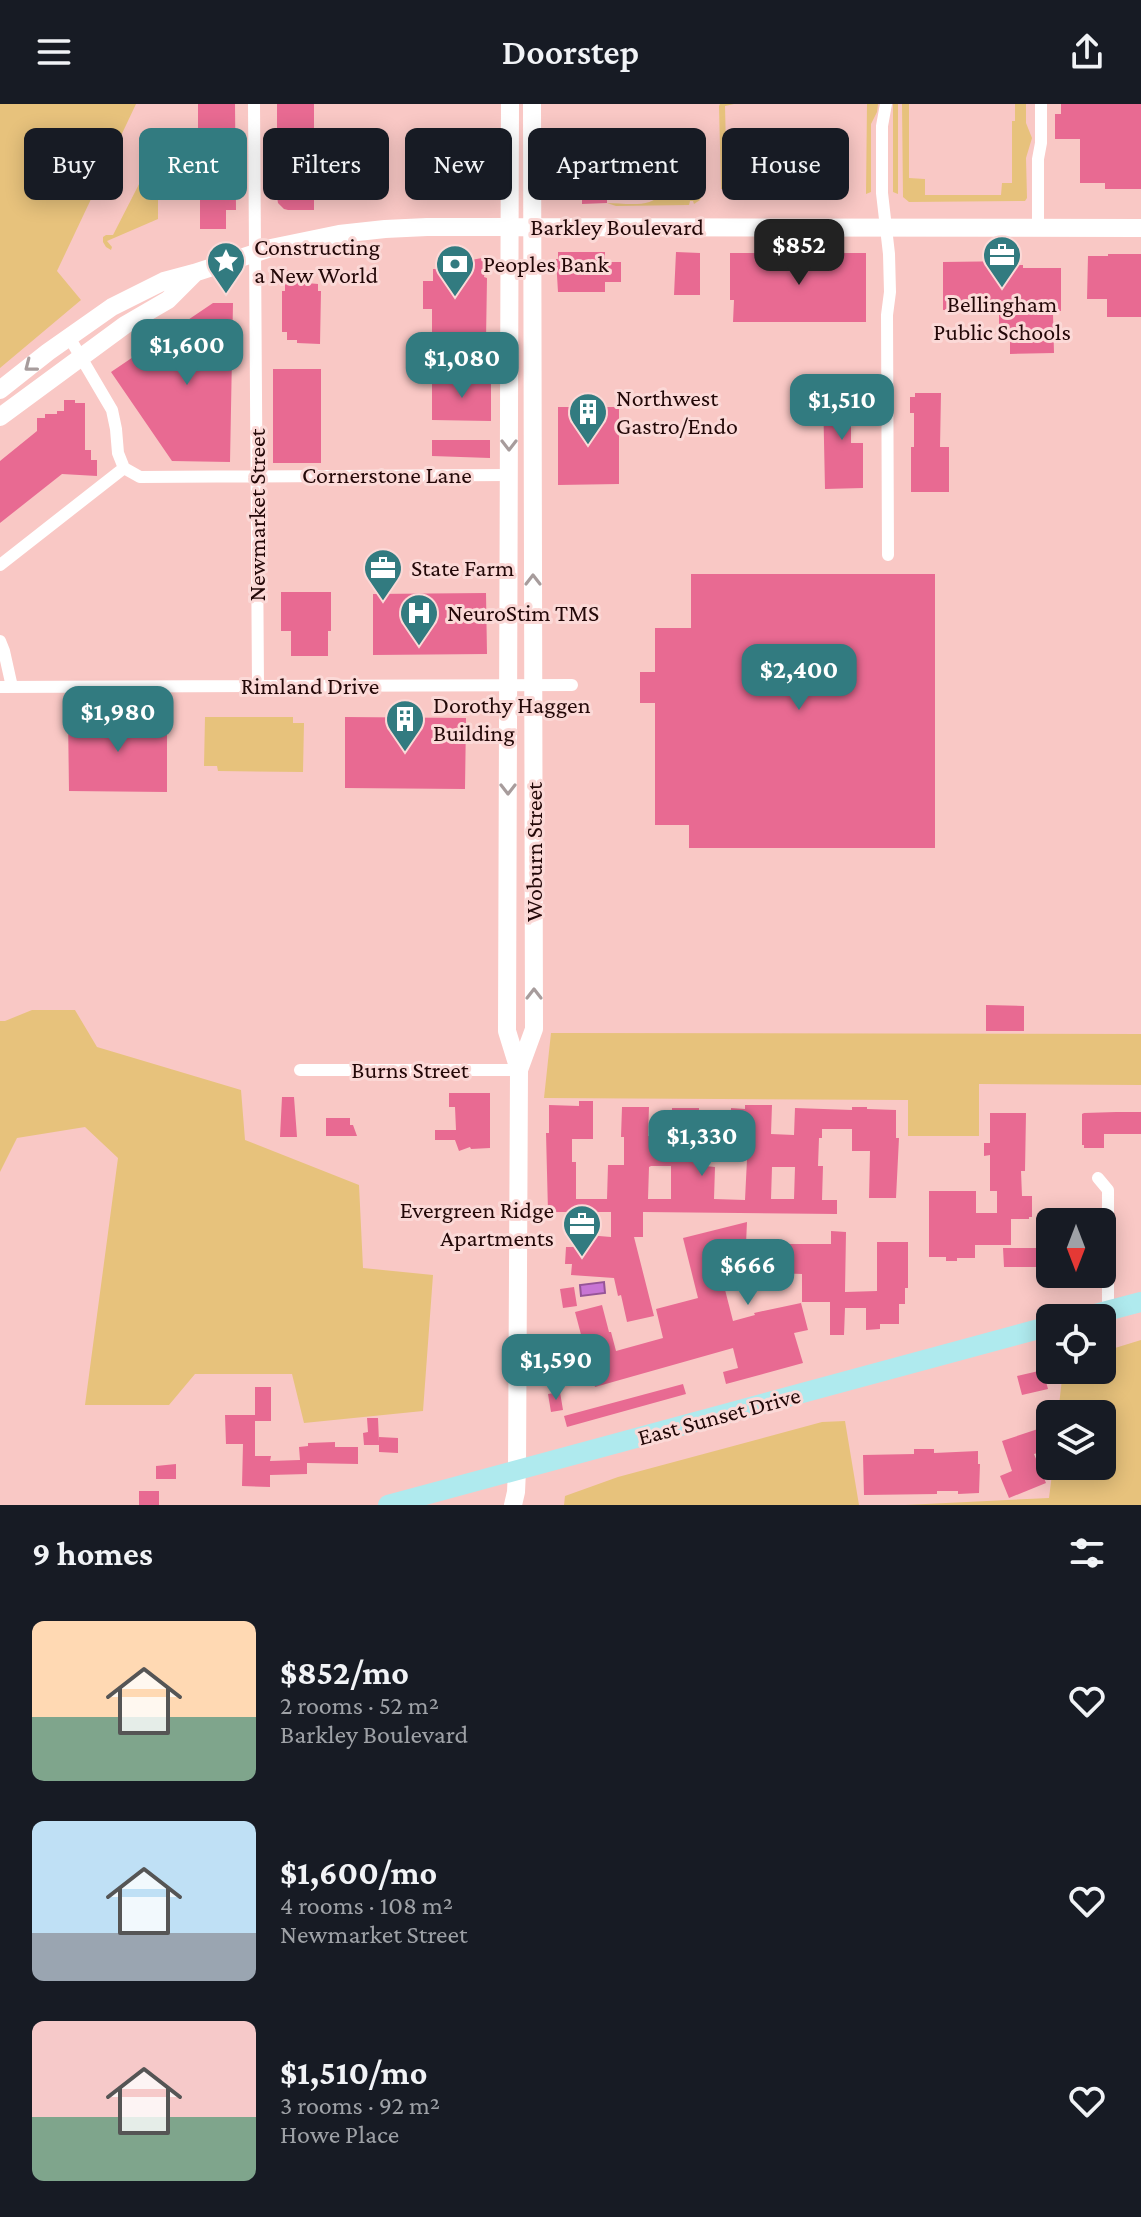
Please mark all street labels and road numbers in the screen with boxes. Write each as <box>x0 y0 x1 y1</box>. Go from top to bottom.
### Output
street label: Barkley Boulevard <box>530 213 704 240</box>
street label: Newmarket Street <box>243 427 270 602</box>
street label: Cornerstone Lane <box>302 461 472 488</box>
street label: Rimland Drive <box>241 672 379 699</box>
street label: Woburn Street <box>520 781 547 922</box>
street label: Burns Street <box>351 1056 470 1083</box>
street label: East Sunset Drive <box>634 1381 803 1450</box>

